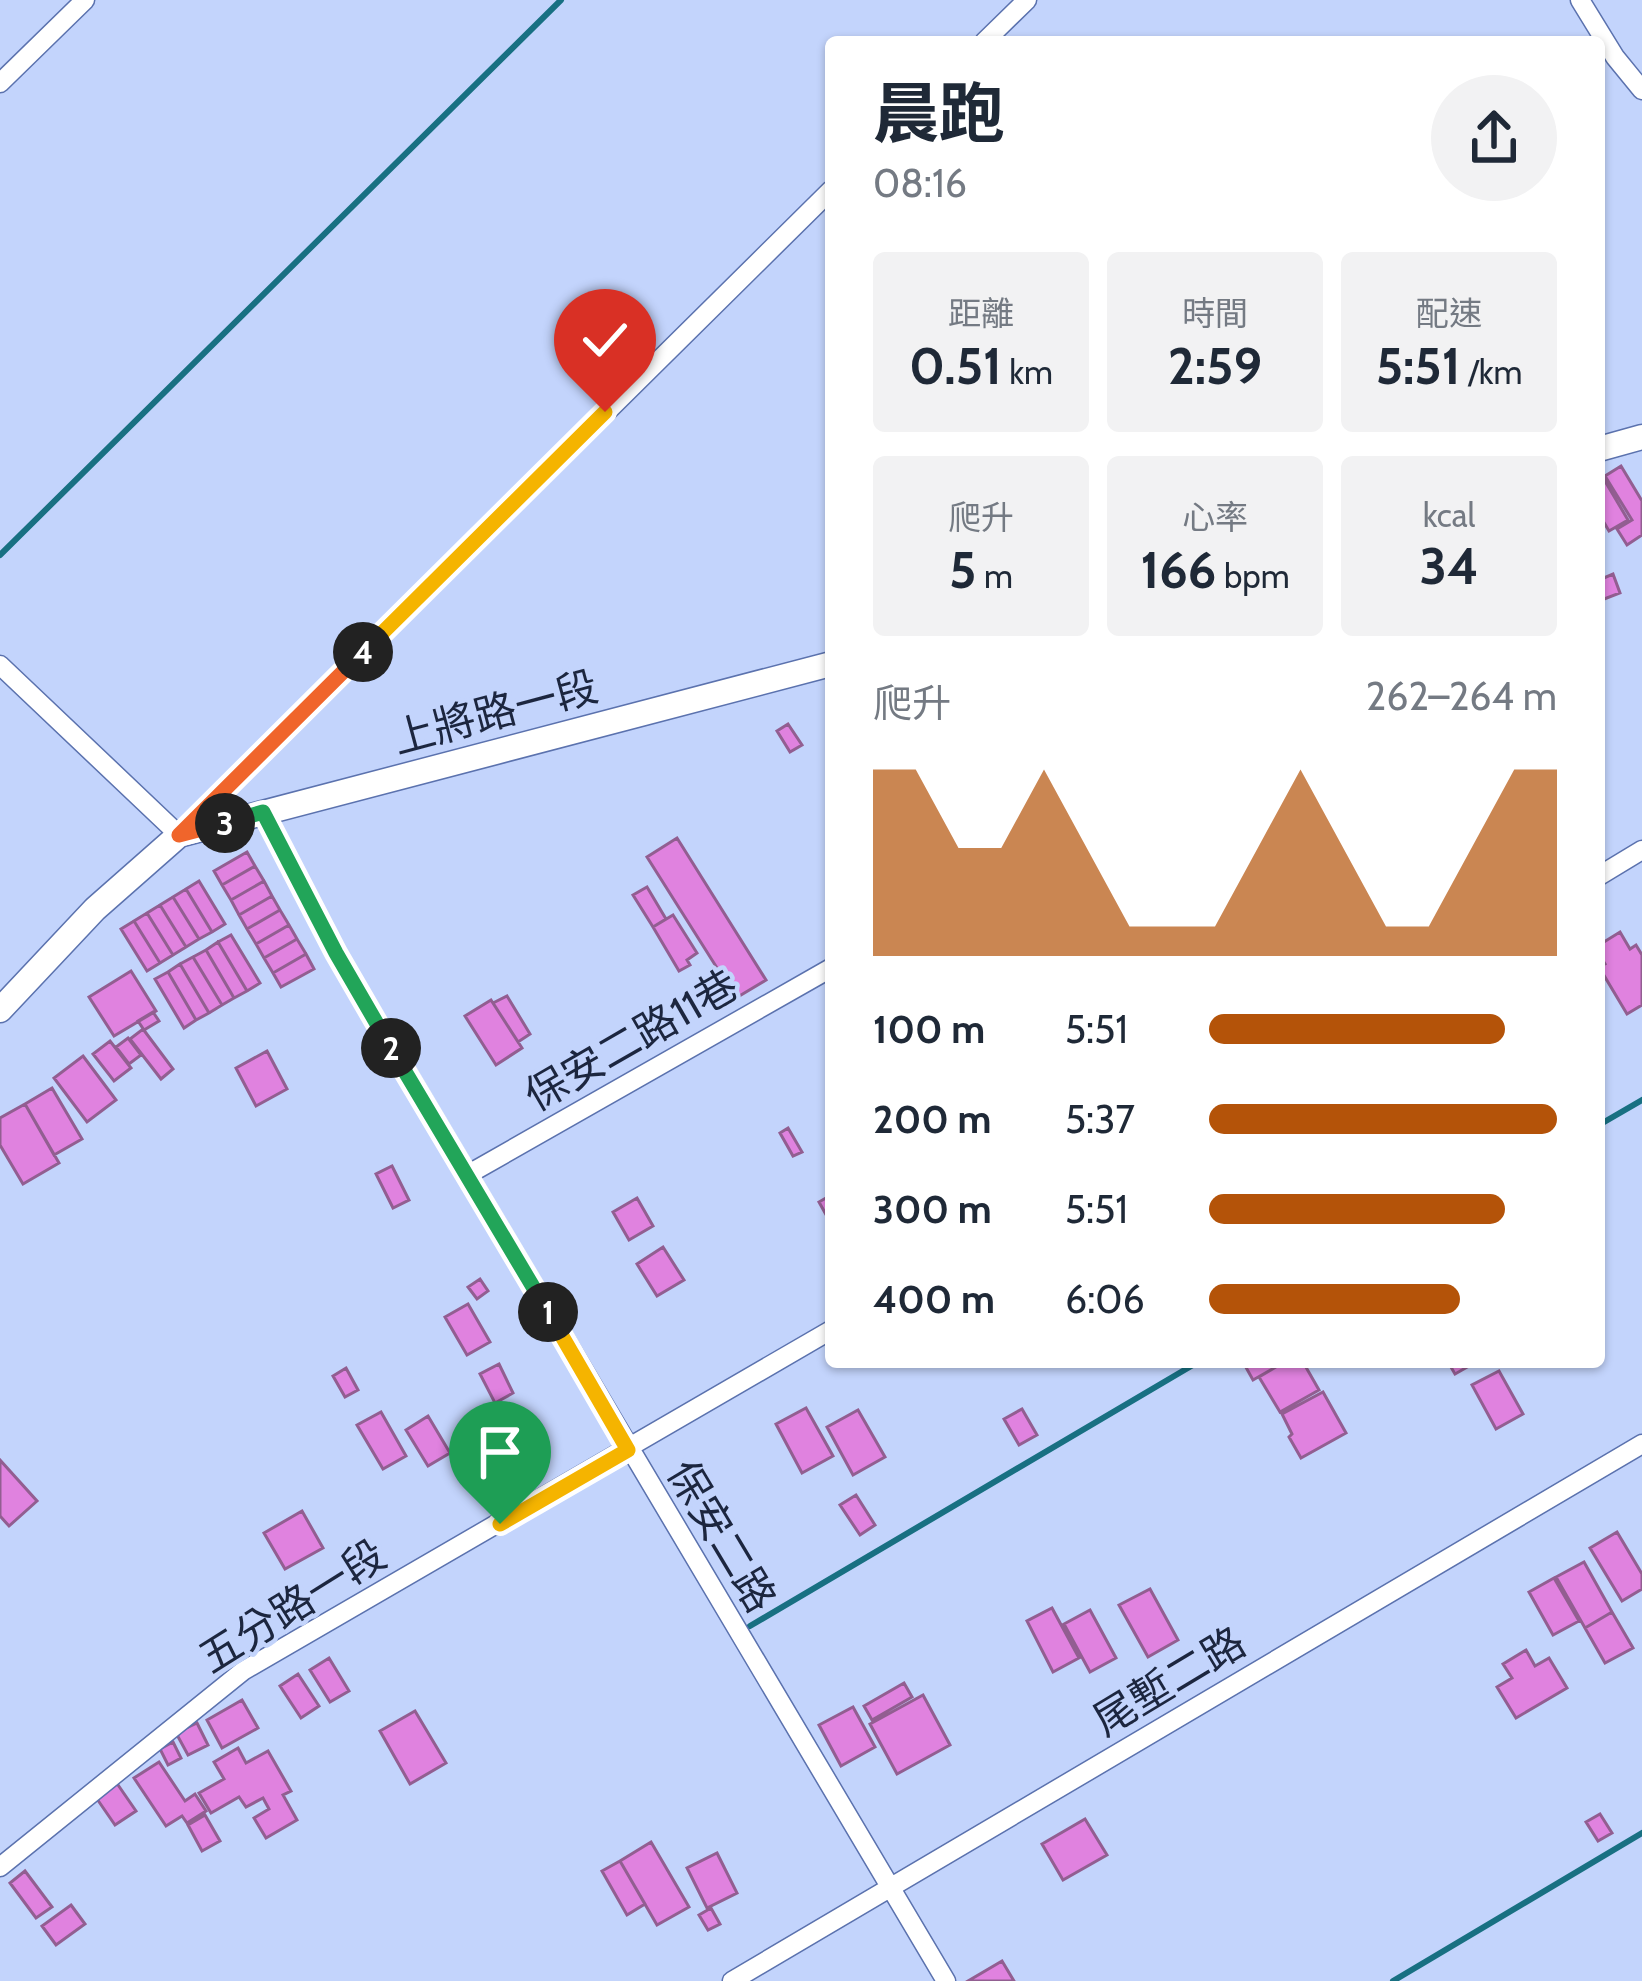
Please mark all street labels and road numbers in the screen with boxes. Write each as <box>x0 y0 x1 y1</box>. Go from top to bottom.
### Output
street label: 上將路一段 <box>387 660 603 764</box>
street label: 保安二路11巷 <box>515 958 747 1122</box>
street label: 保安二路 <box>656 1451 788 1621</box>
street label: 五分路一段 <box>189 1528 395 1684</box>
street label: 尾塹二路 <box>1084 1615 1254 1747</box>

